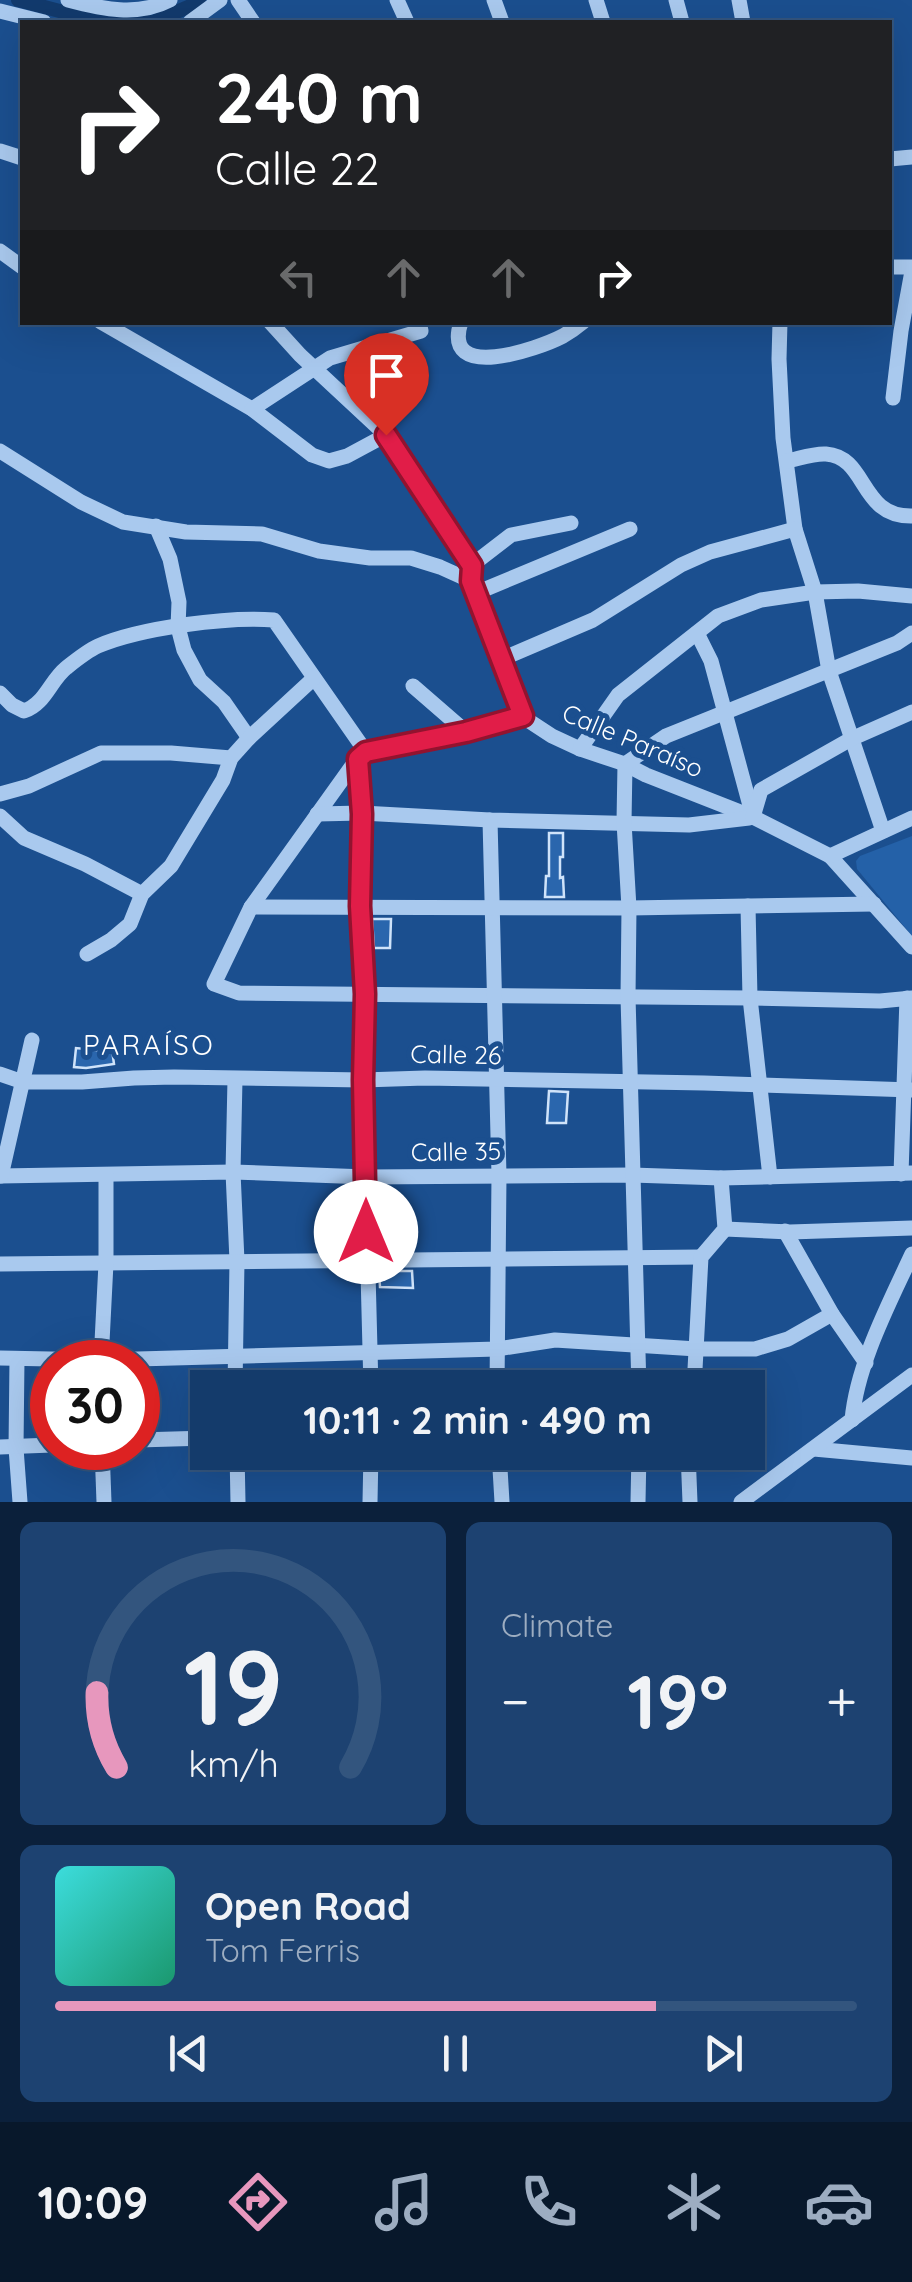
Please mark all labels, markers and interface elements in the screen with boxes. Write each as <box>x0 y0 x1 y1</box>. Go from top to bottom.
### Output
text: 240 m <box>215 53 423 141</box>
icon: right <box>50 60 180 190</box>
text: Calle 22 <box>215 140 379 196</box>
icon: left <box>271 250 326 305</box>
icon: ahead <box>376 250 431 305</box>
icon: ahead <box>481 250 536 305</box>
icon: right <box>586 250 641 305</box>
pin <box>344 333 429 436</box>
icon: arrive <box>359 348 414 403</box>
street label: Calle Paraíso <box>558 696 708 784</box>
district label: PARAÍSO <box>83 1027 215 1062</box>
street label: Calle 26 <box>410 1038 502 1070</box>
street label: Calle 35 <box>411 1135 501 1167</box>
position arrow <box>314 1180 418 1284</box>
speed limit sign: 30 <box>30 1340 160 1470</box>
text: 10:11 · 2 min · 490 m <box>303 1396 652 1444</box>
text: Climate <box>501 1605 613 1645</box>
text: 19 <box>183 1621 283 1751</box>
text: 19° <box>627 1654 728 1748</box>
text: − <box>501 1666 530 1735</box>
text: + <box>826 1666 857 1735</box>
text: km/h <box>188 1741 278 1786</box>
text: Open Road <box>205 1882 411 1930</box>
text: Tom Ferris <box>205 1930 360 1970</box>
icon: previous <box>161 2026 216 2081</box>
icon: pause <box>428 2026 483 2081</box>
icon: next <box>696 2026 751 2081</box>
icon: directions <box>223 2167 293 2237</box>
icon: music <box>369 2167 439 2237</box>
icon: phone <box>514 2167 584 2237</box>
icon: climate <box>659 2167 729 2237</box>
icon: car <box>804 2167 874 2237</box>
text: 10:09 <box>38 2174 148 2230</box>

